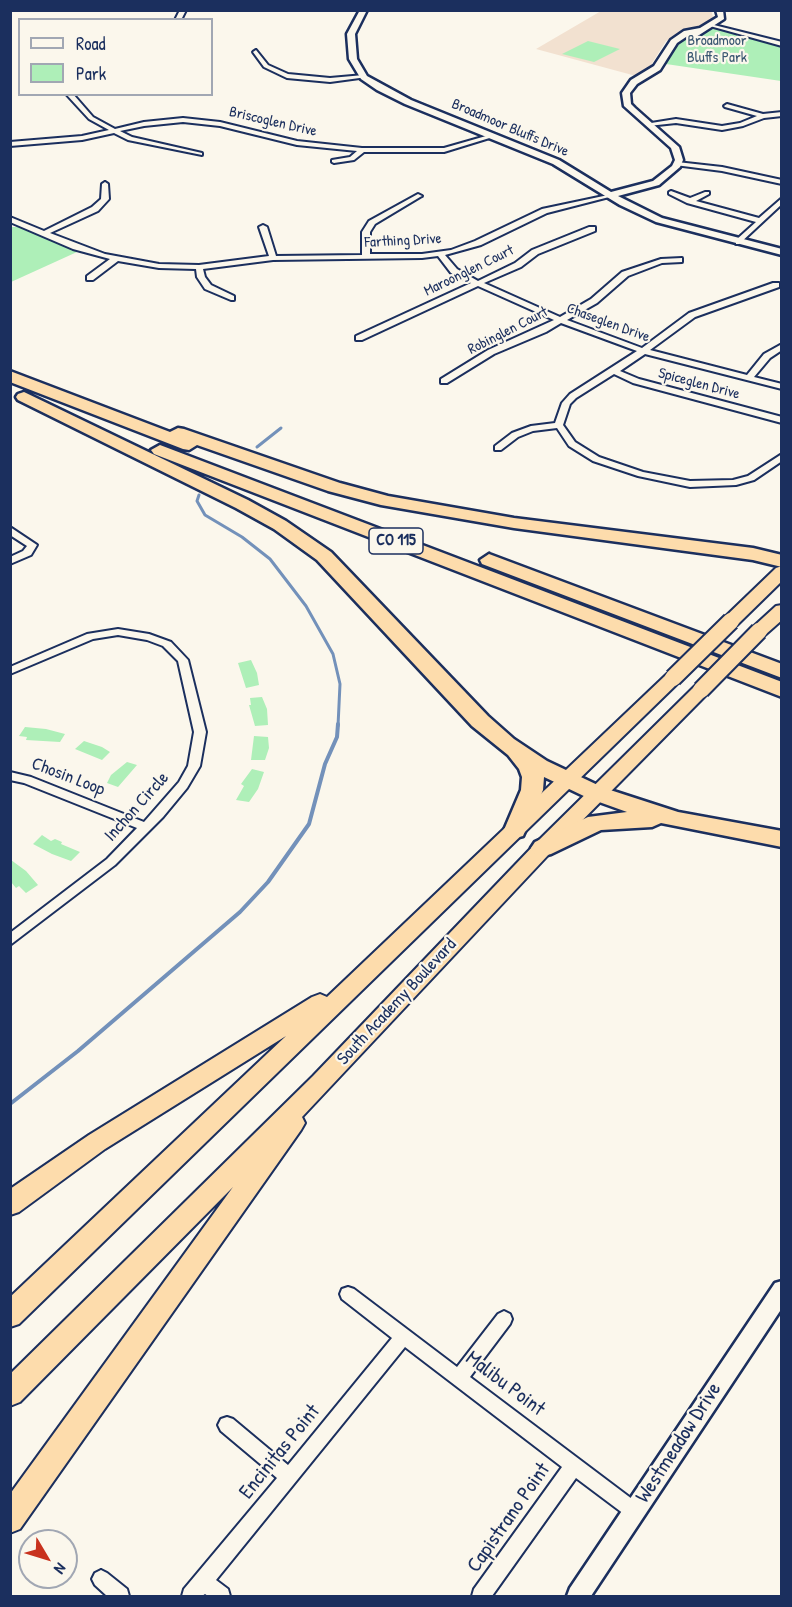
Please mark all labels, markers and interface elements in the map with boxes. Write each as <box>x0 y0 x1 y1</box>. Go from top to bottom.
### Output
legend <box>18 18 213 96</box>
text: Road <box>76 31 106 56</box>
park label: Broadmoor Bluffs Park <box>687 32 747 67</box>
text: Park <box>76 61 106 86</box>
street label: Broadmoor Bluffs Drive <box>449 95 571 161</box>
street label: Briscoglen Drive <box>227 103 319 141</box>
street label: Farthing Drive <box>364 230 442 252</box>
street label: Maroonglen Court <box>421 242 517 300</box>
street label: Chaseglen Drive <box>564 300 652 346</box>
street label: Robinglen Court <box>465 303 551 359</box>
street label: Spiceglen Drive <box>656 364 742 404</box>
road number: CO 115 <box>369 528 423 554</box>
street label: Chosin Loop <box>28 753 108 801</box>
street label: Inchon Circle <box>100 768 174 846</box>
street label: South Academy Boulevard <box>333 934 461 1070</box>
street label: Malibu Point <box>460 1346 550 1422</box>
street label: Westmeadow Drive <box>631 1378 727 1508</box>
street label: Encinitas Point <box>234 1400 326 1504</box>
street label: Capistrano Point <box>462 1458 556 1578</box>
north arrow <box>18 1529 78 1589</box>
text: N <box>49 1559 72 1579</box>

